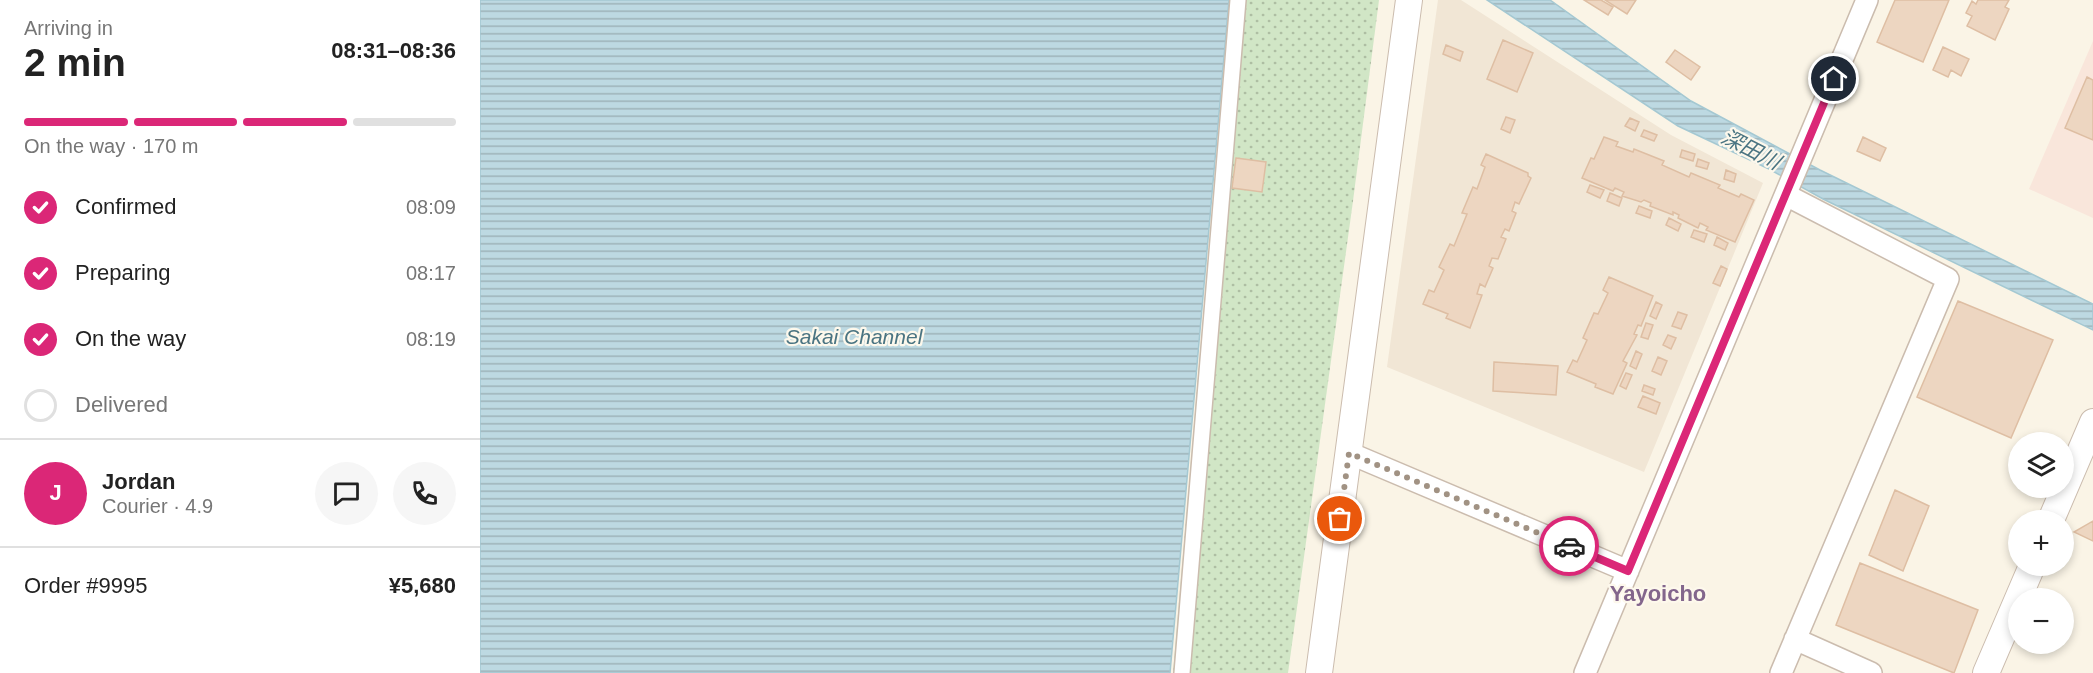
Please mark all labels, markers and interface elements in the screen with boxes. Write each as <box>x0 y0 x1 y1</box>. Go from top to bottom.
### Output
text: Arriving in <box>24 17 113 39</box>
text: 08:31–08:36 <box>331 38 456 63</box>
text: 2 min <box>24 41 126 84</box>
pin <box>1808 53 1859 104</box>
icon: home <box>1817 62 1850 95</box>
water label: 深田川 <box>1718 124 1786 174</box>
text: On the way · 170 m <box>24 135 199 157</box>
icon: check <box>24 191 57 224</box>
text: Confirmed <box>75 194 176 219</box>
text: 08:09 <box>406 196 456 218</box>
icon: check <box>24 257 57 290</box>
text: Preparing <box>75 260 170 285</box>
text: 08:17 <box>406 262 456 284</box>
icon: check <box>24 323 57 356</box>
water label: Sakai Channel <box>786 325 924 348</box>
text: On the way <box>75 326 186 351</box>
text: 08:19 <box>406 328 456 350</box>
text: Delivered <box>75 392 168 417</box>
map controls <box>2008 432 2074 654</box>
button: layers <box>2008 432 2074 498</box>
button: chat <box>315 462 378 525</box>
button: phone <box>393 462 456 525</box>
text: Jordan <box>102 469 175 494</box>
text: J <box>49 480 62 505</box>
pin <box>1314 493 1365 544</box>
text: Courier · 4.9 <box>102 495 213 517</box>
icon: bag <box>1323 502 1356 535</box>
button: + <box>2008 510 2074 576</box>
courier <box>1539 516 1599 576</box>
icon: car <box>1553 530 1586 563</box>
text: Order #9995 <box>24 573 148 598</box>
text: ¥5,680 <box>389 573 456 598</box>
district label: Yayoicho <box>1610 581 1706 606</box>
button: − <box>2008 588 2074 654</box>

